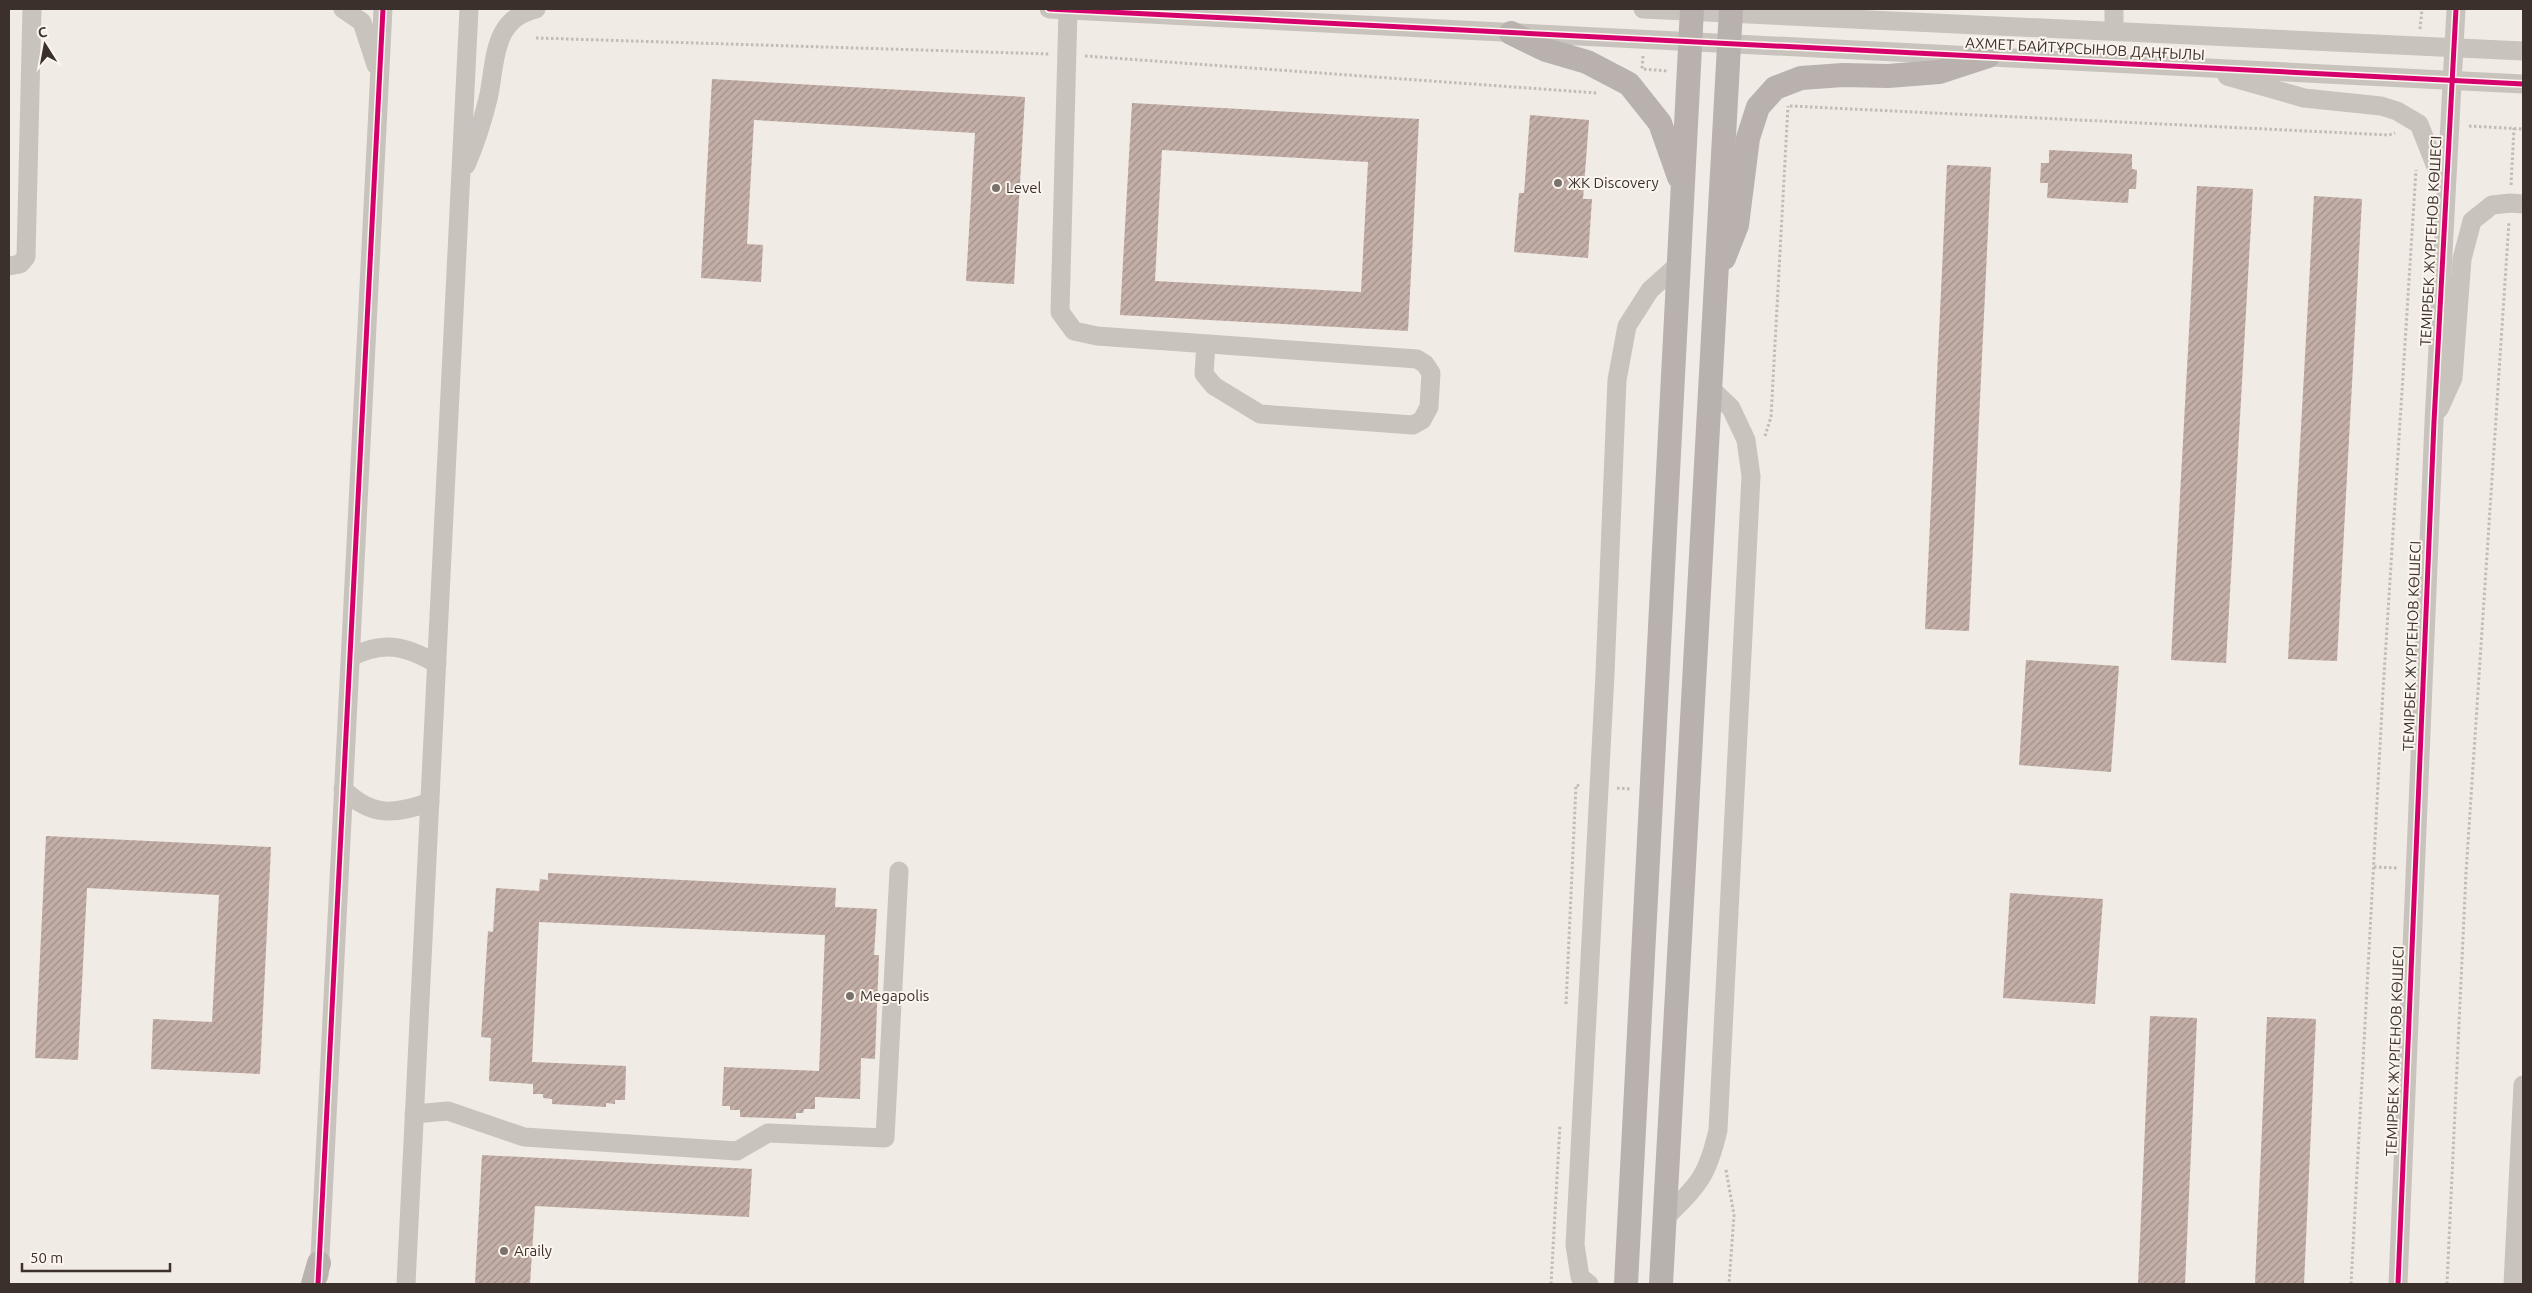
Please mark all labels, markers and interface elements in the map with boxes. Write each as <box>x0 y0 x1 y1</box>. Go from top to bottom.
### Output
north arrow <box>20 20 70 70</box>
text: С <box>37 24 48 41</box>
street label: АХМЕТ БАЙТҰРСЫНОВ ДАҢҒЫЛЫ <box>1965 34 2205 63</box>
street label: ТЕМІРБЕК ЖҮРГЕНОВ КӨШЕСІ <box>2416 135 2445 347</box>
place label: ЖК Discovery <box>1568 174 1659 191</box>
marker: ЖК Discovery <box>1552 177 1564 189</box>
place label: Level <box>1006 179 1041 196</box>
marker: Level <box>990 182 1002 194</box>
street label: ТЕМІРБЕК ЖҮРГЕНОВ КӨШЕСІ <box>2399 540 2424 752</box>
street label: ТЕМІРБЕК ЖҮРГЕНОВ КӨШЕСІ <box>2382 945 2407 1157</box>
place label: Megapolis <box>860 987 929 1004</box>
marker: Megapolis <box>844 990 856 1002</box>
scale bar <box>22 1240 170 1272</box>
place label: Araily <box>514 1242 552 1259</box>
marker: Araily <box>498 1245 510 1257</box>
text: 50 m <box>30 1249 63 1266</box>

